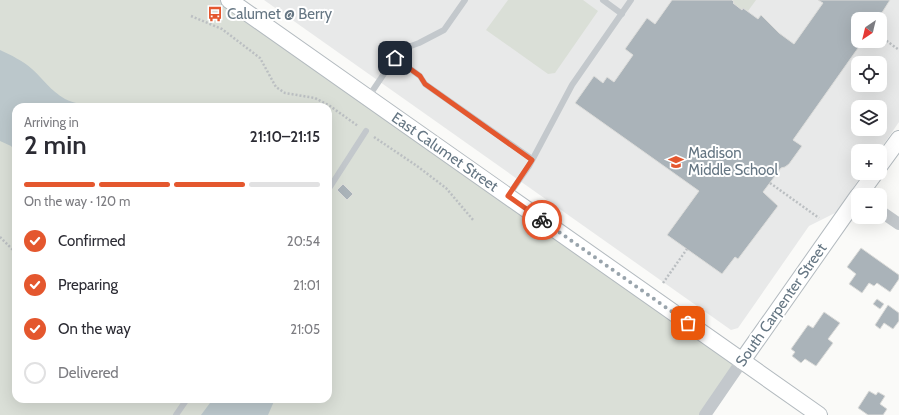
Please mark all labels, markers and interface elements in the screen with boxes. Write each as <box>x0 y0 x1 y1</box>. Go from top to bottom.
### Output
bus stop icon: Calumet @ Berry <box>206 5 224 23</box>
place label: Calumet @ Berry <box>227 5 332 23</box>
north arrow <box>851 12 887 48</box>
map controls <box>851 12 887 224</box>
pin <box>378 41 412 75</box>
icon: home <box>384 47 406 69</box>
button: locate <box>851 56 887 92</box>
button: layers <box>851 100 887 136</box>
street label: East Calumet Street <box>388 109 502 195</box>
text: Arriving in <box>24 114 79 130</box>
text: 21:10–21:15 <box>250 128 320 146</box>
text: 2 min <box>24 129 87 161</box>
place label: Madison Middle School <box>688 144 779 179</box>
button: + <box>851 144 887 180</box>
school or university icon: Madison Middle School <box>667 153 685 171</box>
button: − <box>851 188 887 224</box>
text: On the way · 120 m <box>24 193 130 209</box>
courier <box>522 200 562 240</box>
icon: bike <box>531 209 553 231</box>
icon: check <box>24 230 46 252</box>
text: Confirmed <box>58 232 126 250</box>
text: 20:54 <box>287 233 320 249</box>
street label: South Carpenter Street <box>732 240 830 370</box>
icon: check <box>24 274 46 296</box>
text: Preparing <box>58 276 118 294</box>
text: 21:01 <box>293 277 320 293</box>
pin <box>671 306 705 340</box>
icon: bag <box>677 312 699 334</box>
icon: check <box>24 318 46 340</box>
text: On the way <box>58 320 131 338</box>
text: 21:05 <box>290 321 320 337</box>
text: Delivered <box>58 364 119 382</box>

